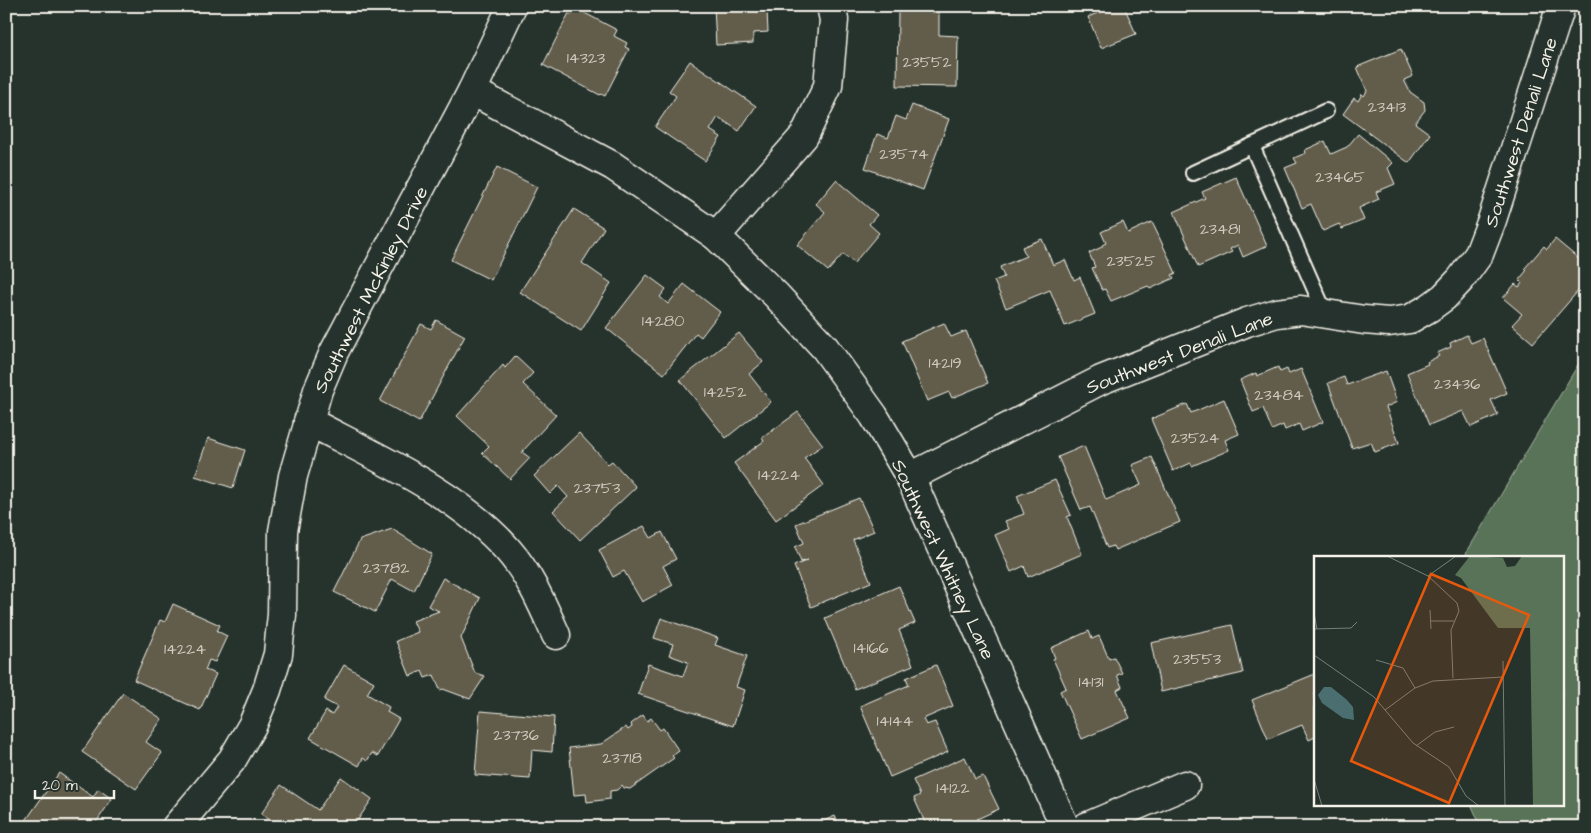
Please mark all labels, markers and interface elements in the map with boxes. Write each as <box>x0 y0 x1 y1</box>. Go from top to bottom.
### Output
street label: Southwest Denali Lane <box>1478 34 1565 231</box>
house number: 14323 <box>567 47 605 69</box>
house number: 23552 <box>902 51 952 73</box>
house number: 23413 <box>1368 96 1406 118</box>
house number: 23574 <box>879 143 929 165</box>
house number: 23465 <box>1315 166 1365 188</box>
street label: Southwest McKinley Drive <box>307 182 436 398</box>
house number: 23481 <box>1200 218 1240 240</box>
house number: 23525 <box>1106 250 1156 272</box>
street label: Southwest Denali Lane <box>1082 305 1277 401</box>
house number: 14280 <box>642 310 684 332</box>
house number: 14219 <box>928 352 962 374</box>
house number: 23436 <box>1434 373 1480 395</box>
house number: 14252 <box>704 381 746 403</box>
house number: 23484 <box>1254 384 1304 406</box>
house number: 23524 <box>1171 427 1219 449</box>
street label: Southwest Whitney Lane <box>883 455 1001 665</box>
house number: 14224 <box>758 464 800 486</box>
house number: 23753 <box>574 477 620 499</box>
inset map <box>1314 556 1564 806</box>
house number: 23782 <box>363 557 409 579</box>
house number: 14166 <box>853 637 889 659</box>
house number: 14224 <box>164 638 206 660</box>
house number: 23553 <box>1173 648 1221 670</box>
house number: 14131 <box>1078 671 1104 693</box>
house number: 14144 <box>877 710 913 732</box>
house number: 23736 <box>493 724 539 746</box>
house number: 23718 <box>602 747 642 769</box>
scale bar <box>35 768 114 800</box>
text: 20 m <box>42 775 78 796</box>
house number: 14122 <box>936 777 970 799</box>

